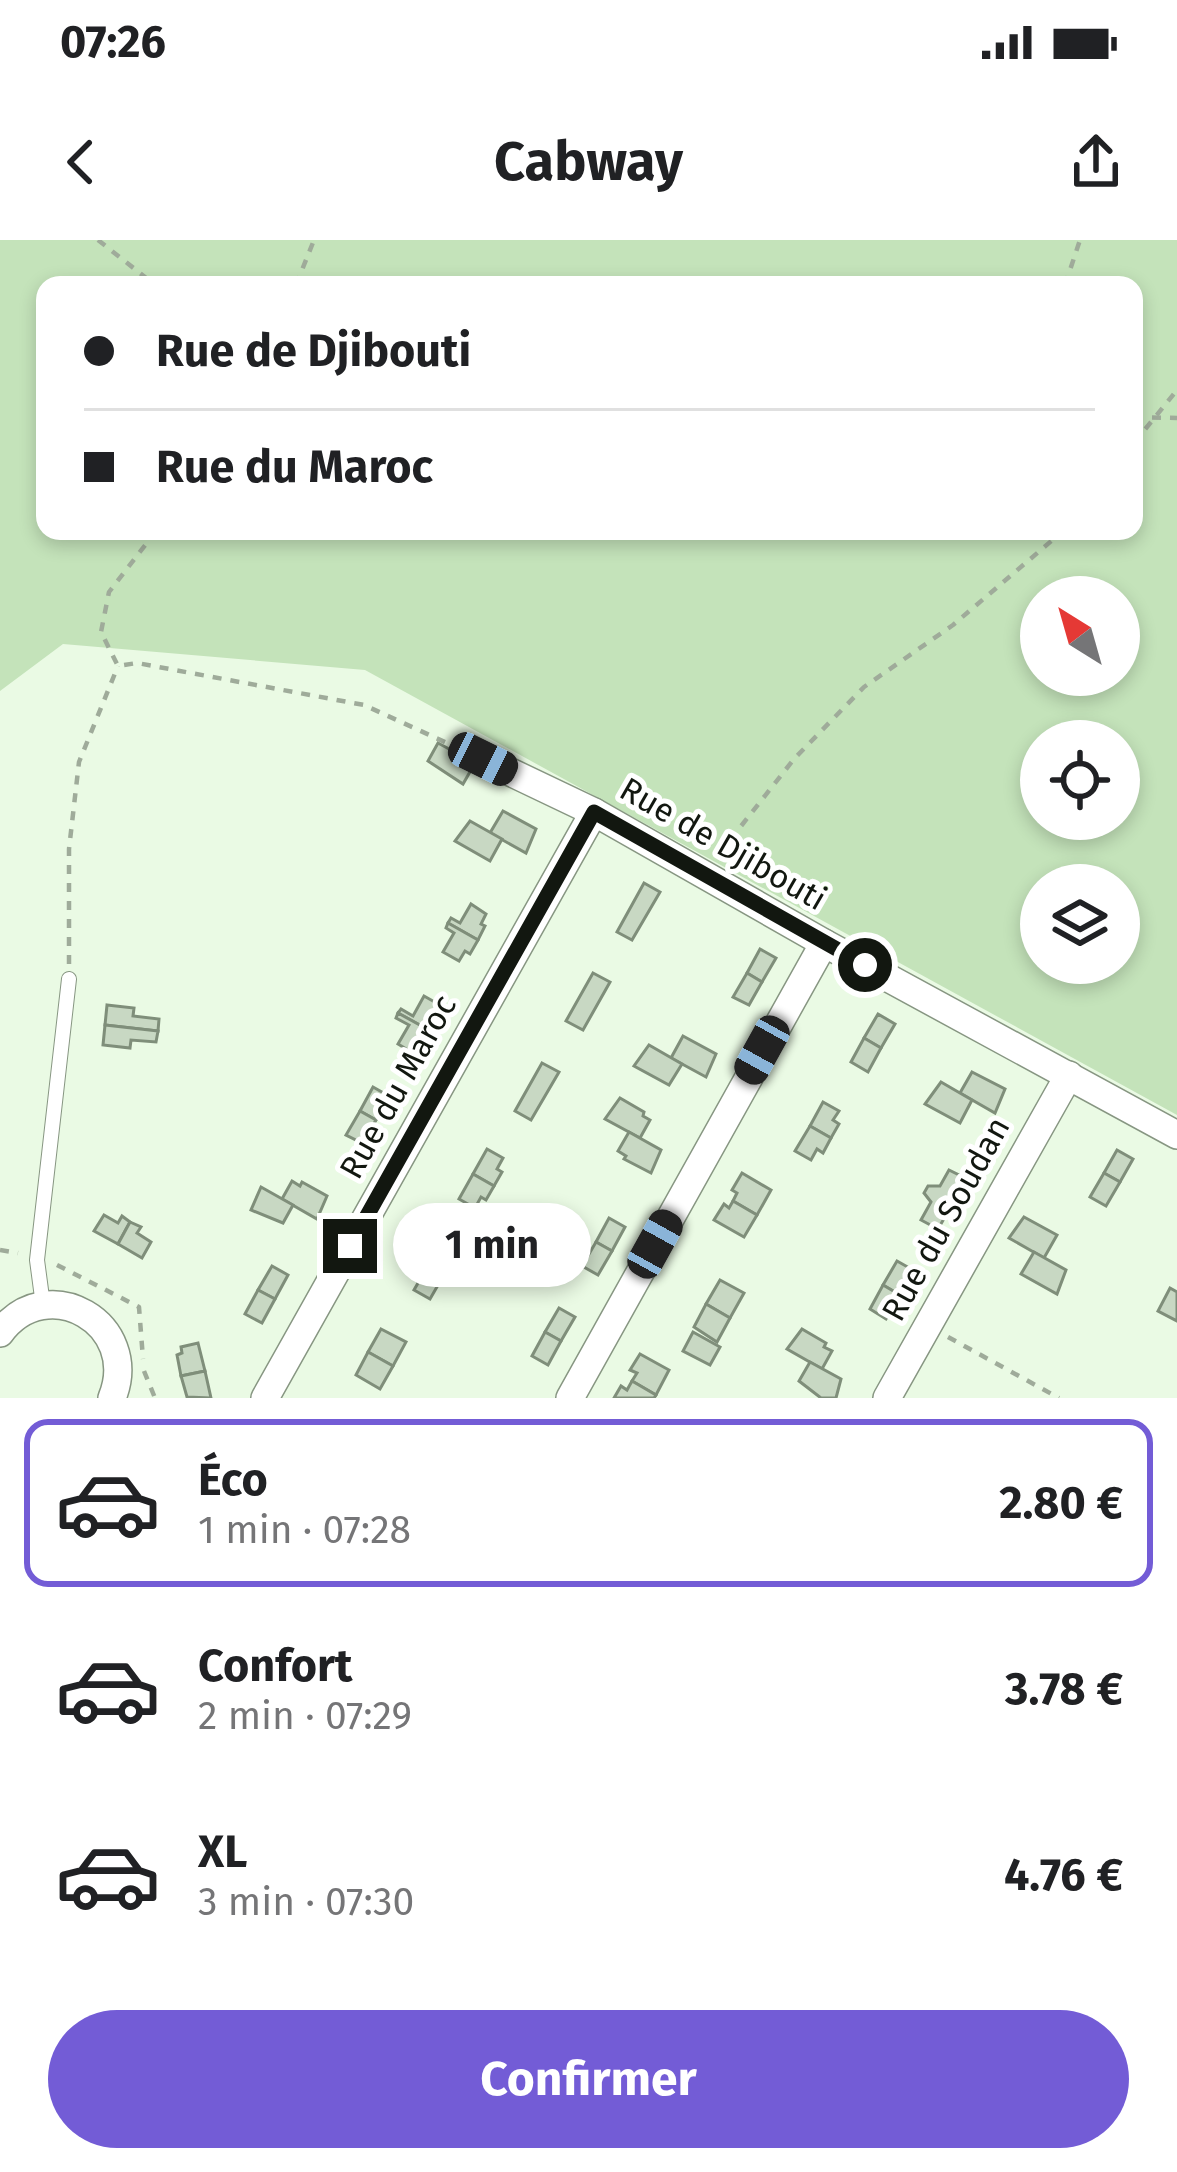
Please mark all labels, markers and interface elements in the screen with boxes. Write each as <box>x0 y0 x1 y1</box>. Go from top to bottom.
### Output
text: 07:26 <box>60 15 166 69</box>
icon: back <box>48 129 114 195</box>
icon: share <box>1063 129 1129 195</box>
text: Cabway <box>494 130 683 194</box>
text: Rue de Djibouti <box>156 324 471 378</box>
text: Rue du Maroc <box>156 440 433 494</box>
north arrow <box>1020 576 1140 696</box>
map controls <box>1020 576 1140 984</box>
button: locate <box>1020 720 1140 840</box>
car <box>443 727 523 791</box>
street label: Rue de Djibouti <box>613 769 833 919</box>
button: layers <box>1020 864 1140 984</box>
route start <box>838 938 892 992</box>
street label: Rue du Maroc <box>331 988 465 1186</box>
car <box>729 1010 795 1090</box>
street label: Rue du Soudan <box>873 1110 1019 1328</box>
callout: 1 min <box>392 1204 590 1288</box>
car <box>622 1204 688 1284</box>
route end <box>323 1219 377 1273</box>
text: 1 min <box>445 1222 539 1268</box>
icon: car <box>54 1449 162 1557</box>
text: Éco <box>198 1453 268 1507</box>
text: 2.80 € <box>999 1476 1123 1530</box>
text: 1 min · 07:28 <box>198 1507 411 1553</box>
icon: car <box>54 1635 162 1743</box>
text: Confort <box>198 1639 353 1693</box>
text: 3.78 € <box>1005 1662 1123 1716</box>
text: 2 min · 07:29 <box>198 1693 412 1739</box>
icon: car <box>54 1821 162 1929</box>
text: XL <box>198 1825 247 1879</box>
text: 4.76 € <box>1004 1848 1123 1902</box>
text: 3 min · 07:30 <box>198 1879 414 1925</box>
button: Confirmer <box>48 2010 1129 2148</box>

